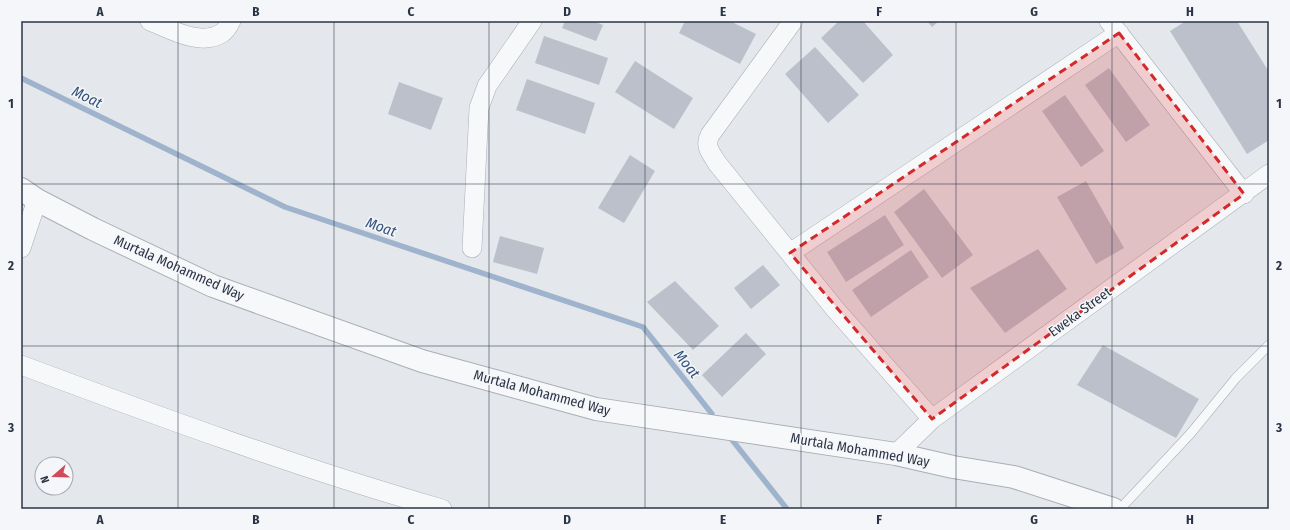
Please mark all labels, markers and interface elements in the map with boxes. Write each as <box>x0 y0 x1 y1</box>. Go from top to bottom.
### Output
text: A <box>95 4 104 19</box>
text: B <box>252 4 260 19</box>
text: C <box>408 4 415 19</box>
text: D <box>563 4 571 19</box>
text: E <box>720 4 726 19</box>
text: F <box>876 4 882 19</box>
text: G <box>1030 4 1038 19</box>
text: H <box>1186 4 1194 19</box>
water label: Moat <box>69 82 105 112</box>
text: 1 <box>8 96 14 111</box>
text: 1 <box>1276 96 1282 111</box>
water label: Moat <box>363 213 399 241</box>
street label: Murtala Mohammed Way <box>111 232 248 305</box>
text: 2 <box>7 258 14 273</box>
text: 2 <box>1275 258 1282 273</box>
street label: Eweka Street <box>1045 283 1115 340</box>
water label: Moat <box>670 346 704 382</box>
street label: Murtala Mohammed Way <box>472 367 613 420</box>
text: 3 <box>7 420 14 435</box>
text: 3 <box>1275 420 1282 435</box>
street label: Murtala Mohammed Way <box>789 429 932 471</box>
north arrow <box>34 456 74 496</box>
text: N <box>38 474 52 485</box>
text: A <box>95 512 104 527</box>
text: B <box>252 512 260 527</box>
text: C <box>408 512 415 527</box>
text: D <box>563 512 571 527</box>
text: E <box>720 512 726 527</box>
text: F <box>876 512 882 527</box>
text: G <box>1030 512 1038 527</box>
text: H <box>1186 512 1194 527</box>

